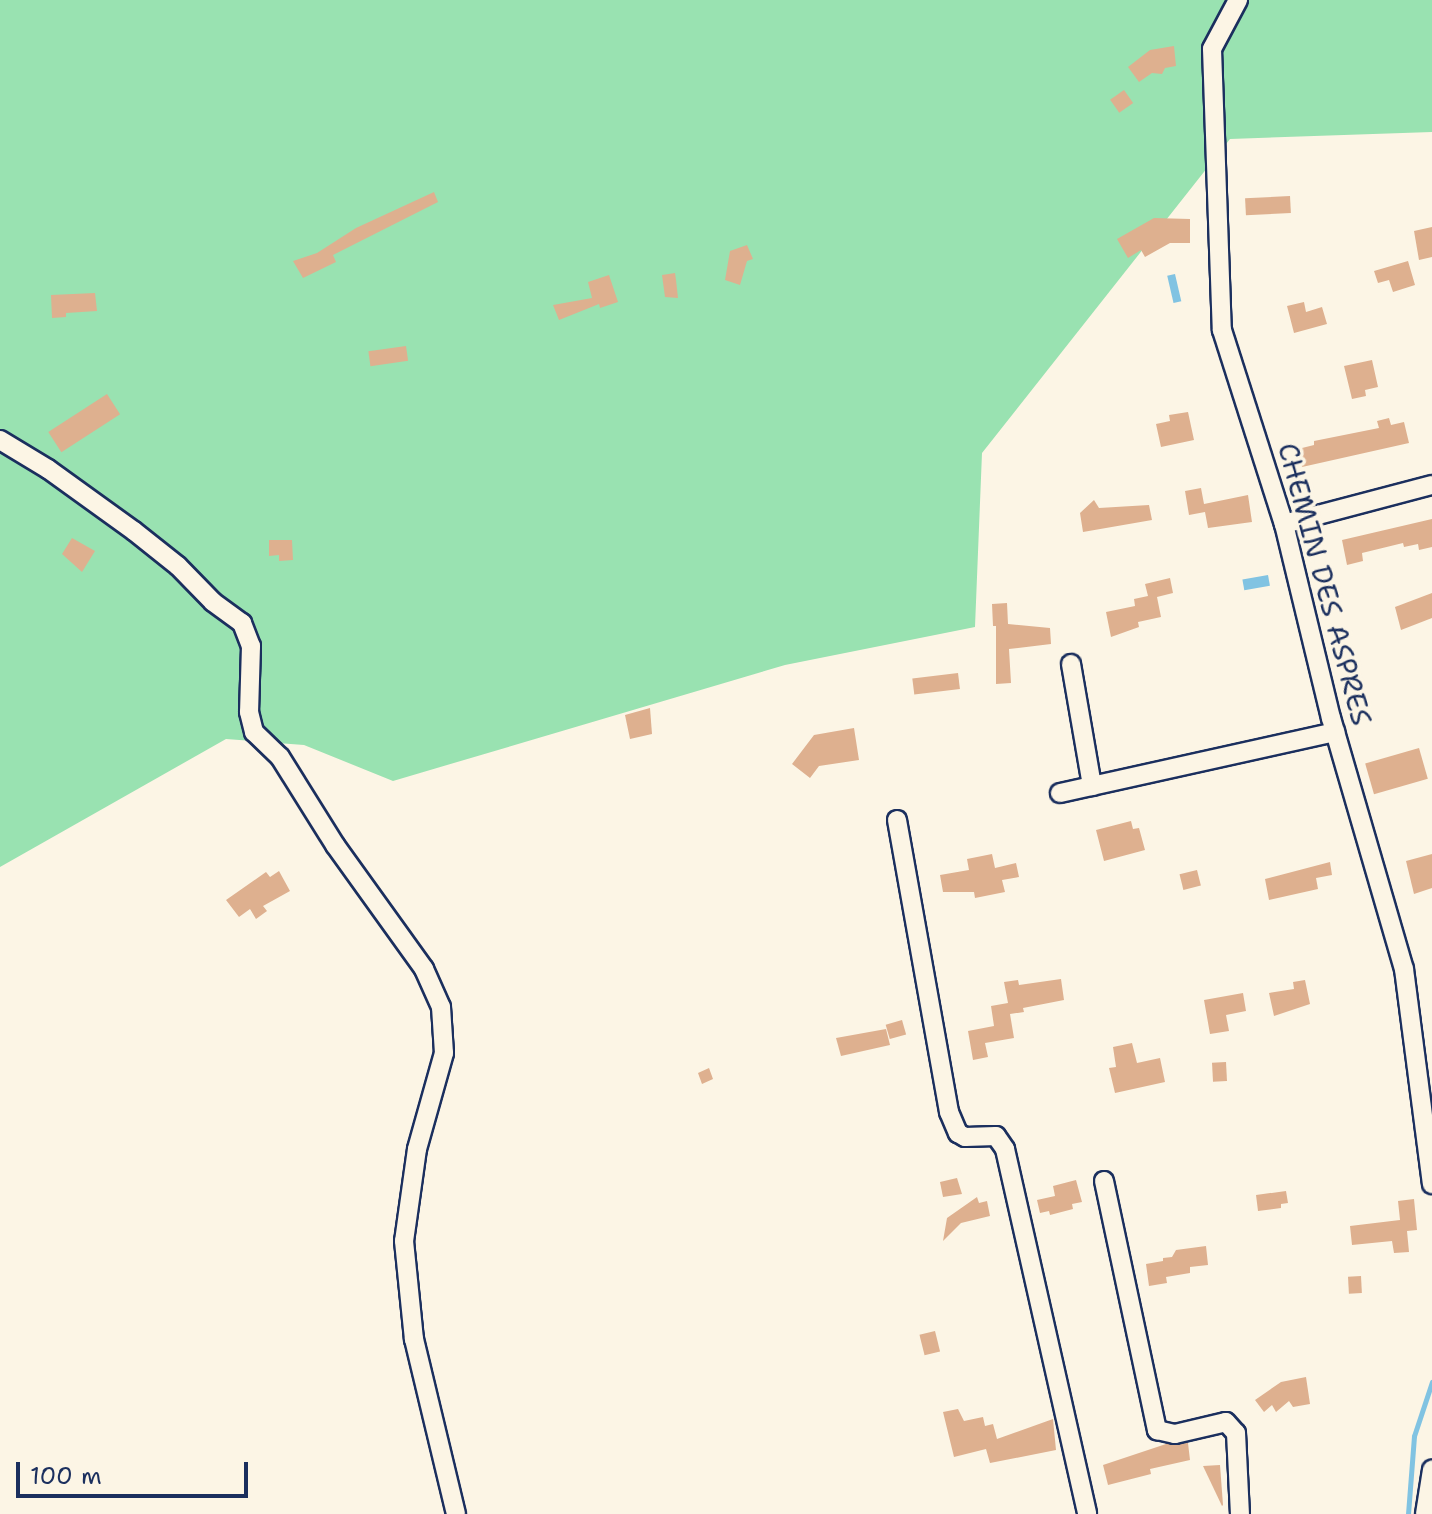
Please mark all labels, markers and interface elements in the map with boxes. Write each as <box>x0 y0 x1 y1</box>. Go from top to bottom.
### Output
street label: CHEMIN DES ASPRES <box>1271 439 1379 729</box>
scale bar <box>20 1446 252 1496</box>
text: 100 m <box>30 1460 102 1492</box>

